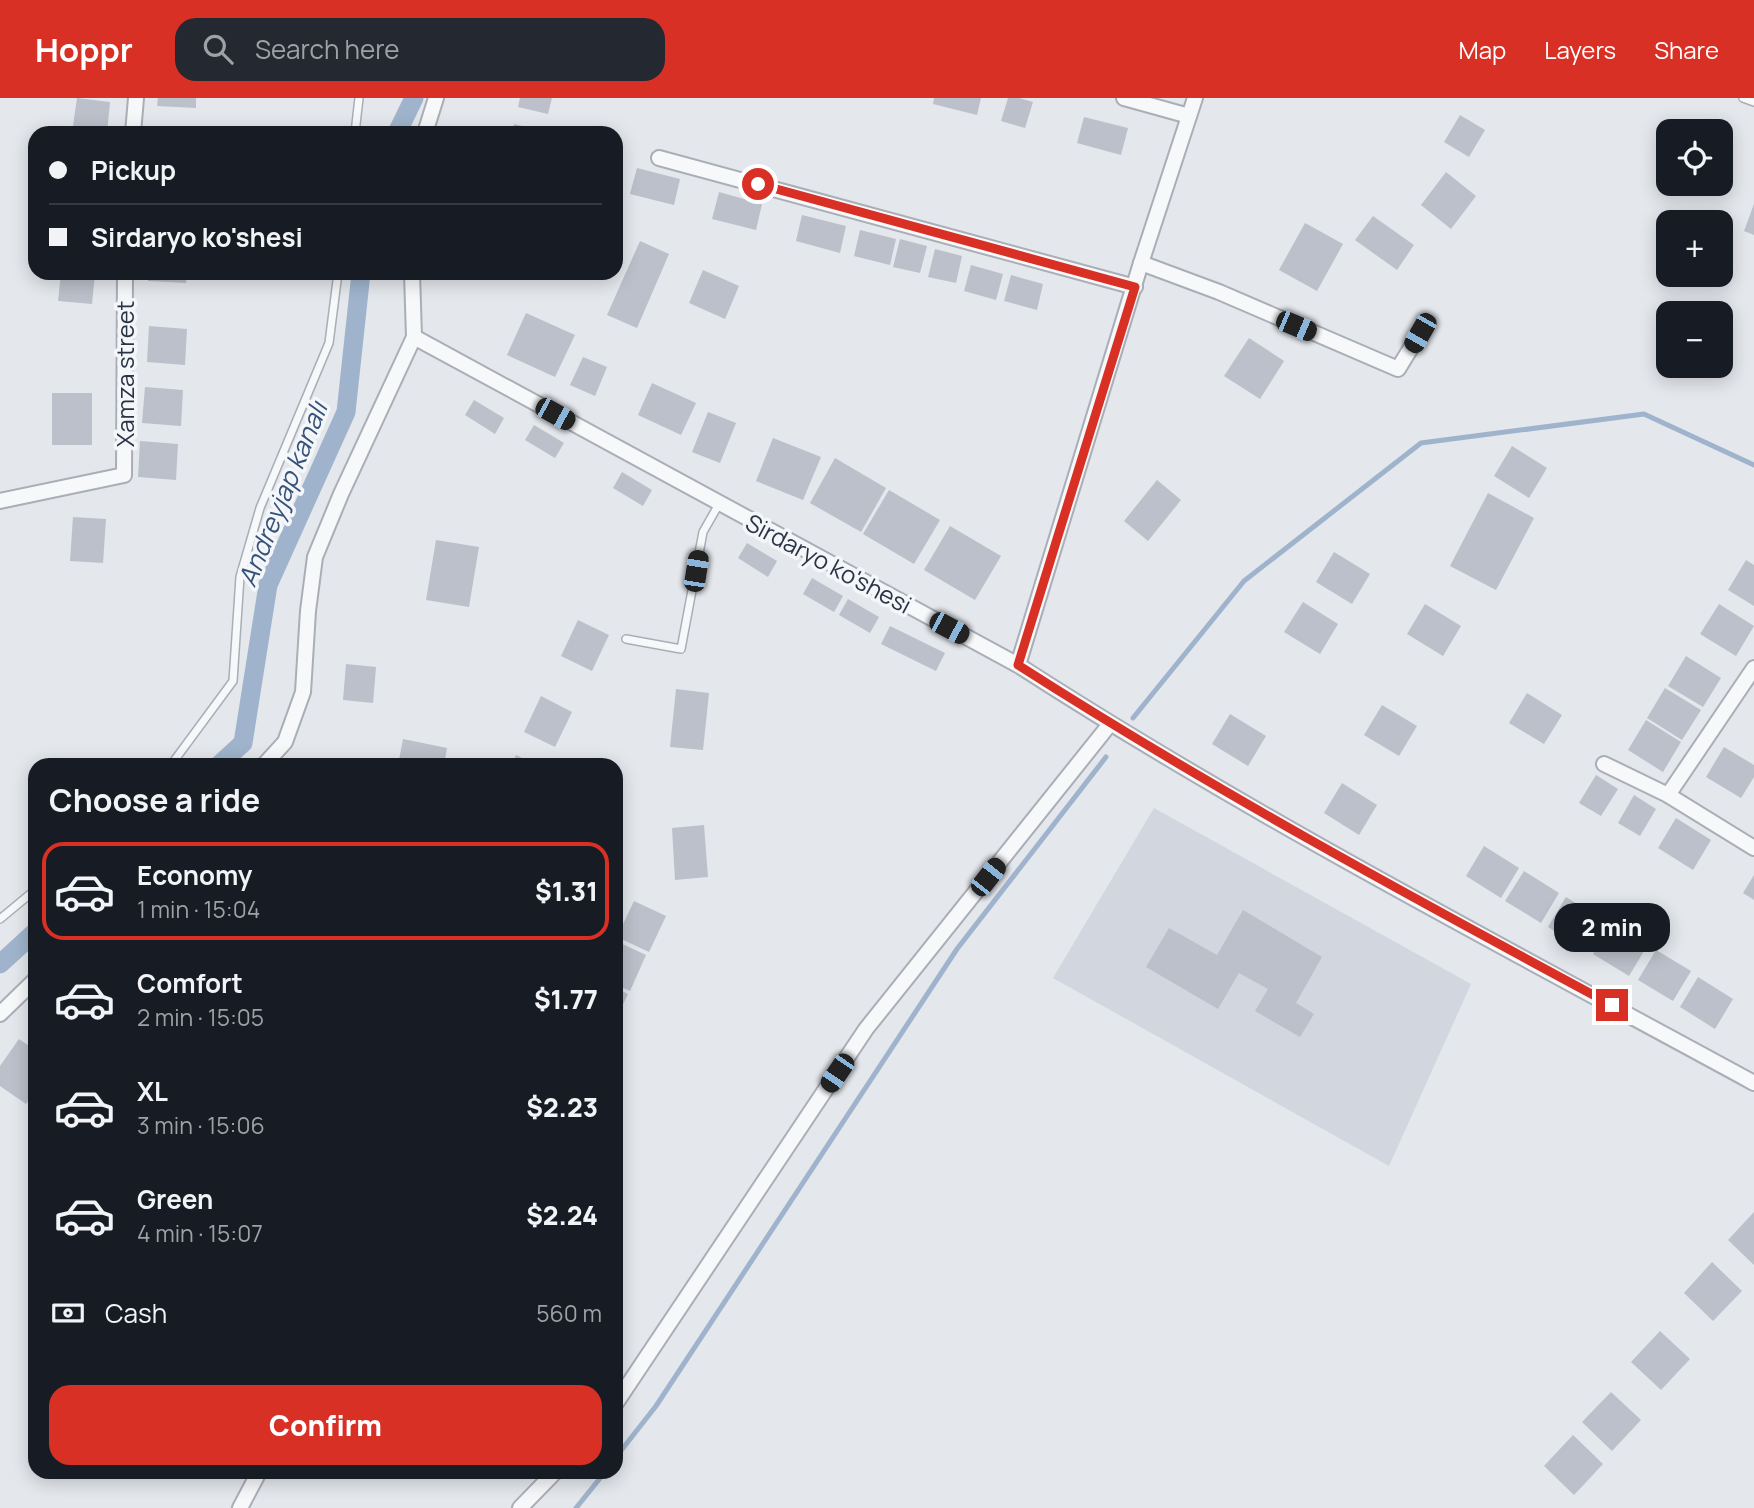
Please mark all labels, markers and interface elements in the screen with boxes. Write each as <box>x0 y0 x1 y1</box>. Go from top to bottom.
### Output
search box <box>175 18 665 81</box>
text: Hoppr <box>35 27 133 72</box>
icon: search <box>199 30 237 68</box>
text: Search here <box>255 31 400 67</box>
text: Map <box>1459 33 1506 66</box>
text: Layers <box>1544 33 1616 66</box>
text: Share <box>1654 33 1719 66</box>
map controls <box>1656 119 1733 378</box>
button: locate <box>1656 119 1733 196</box>
text: Pickup <box>91 152 176 188</box>
route start <box>742 168 774 200</box>
button: + <box>1656 210 1733 287</box>
text: Sirdaryo ko'shesi <box>91 219 303 255</box>
street label: Xamza street <box>108 301 141 447</box>
button: − <box>1656 301 1733 378</box>
car <box>1273 308 1320 344</box>
car <box>1401 310 1440 356</box>
water label: Andreyjap kanalı <box>229 395 336 592</box>
car <box>532 395 579 433</box>
street label: Sirdaryo ko'shesi <box>740 505 918 621</box>
car <box>683 549 710 593</box>
car <box>926 609 973 647</box>
text: Choose a ride <box>49 778 260 822</box>
car <box>967 854 1010 900</box>
text: Economy <box>137 857 252 893</box>
icon: car <box>53 860 116 923</box>
text: $1.31 <box>535 873 598 909</box>
text: 1 min · 15:04 <box>137 893 260 925</box>
callout: 2 min <box>1554 904 1670 953</box>
text: 2 min <box>1582 911 1643 943</box>
text: Comfort <box>137 965 243 1001</box>
icon: car <box>53 968 116 1031</box>
text: $1.77 <box>534 981 598 1017</box>
route end <box>1596 989 1628 1021</box>
text: 2 min · 15:05 <box>137 1001 264 1033</box>
car <box>817 1050 858 1096</box>
text: XL <box>137 1073 168 1109</box>
icon: car <box>53 1076 116 1139</box>
text: $2.23 <box>526 1089 598 1125</box>
text: 3 min · 15:06 <box>137 1109 265 1141</box>
text: Green <box>137 1181 213 1217</box>
icon: car <box>53 1184 116 1247</box>
text: $2.24 <box>526 1197 598 1233</box>
text: 4 min · 15:07 <box>137 1217 263 1249</box>
icon: cash <box>49 1294 87 1332</box>
text: Cash <box>105 1295 167 1331</box>
text: 560 m <box>536 1297 602 1329</box>
button: Confirm <box>49 1385 602 1465</box>

